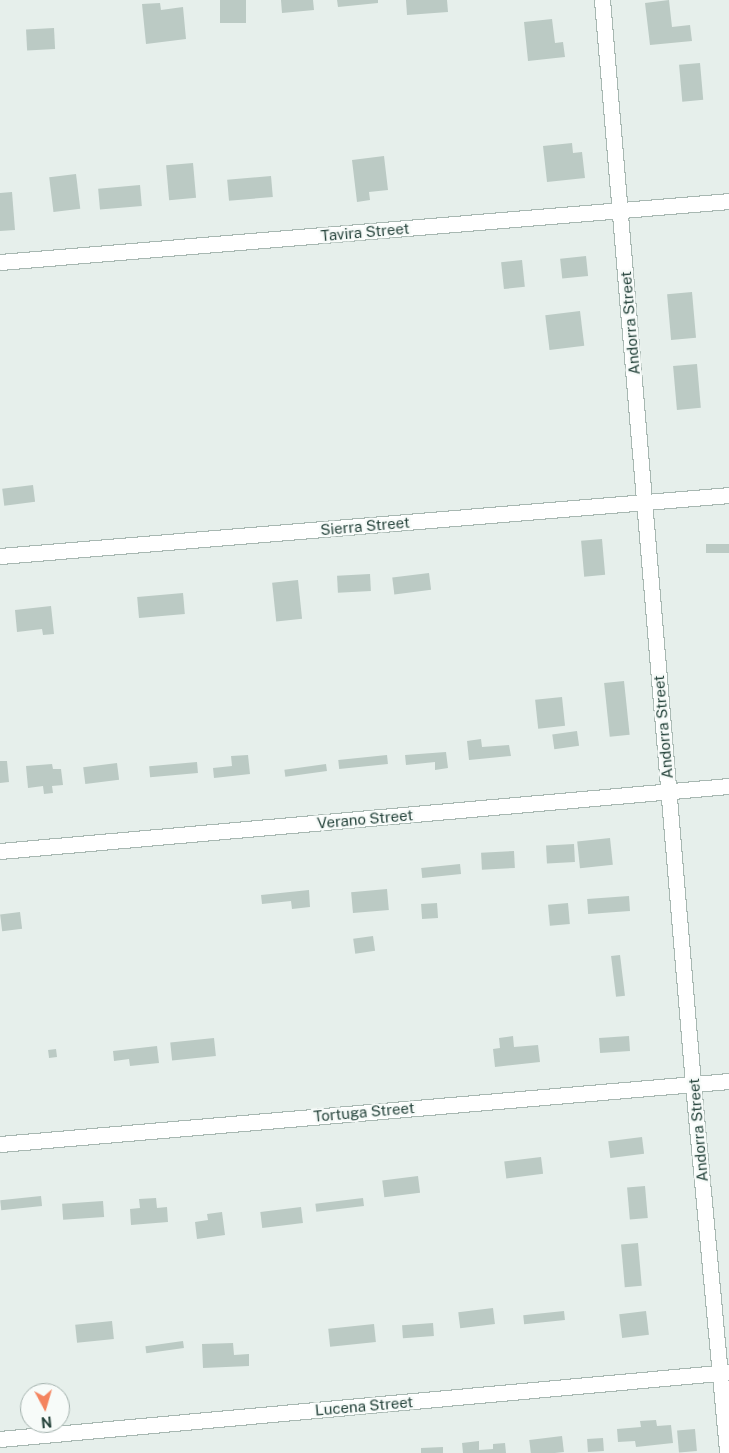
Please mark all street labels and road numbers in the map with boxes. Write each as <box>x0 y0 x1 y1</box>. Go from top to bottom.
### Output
street label: Tavira Street <box>320 219 410 245</box>
street label: Andorra Street <box>617 270 643 376</box>
street label: Sierra Street <box>320 513 410 539</box>
street label: Andorra Street <box>650 674 676 780</box>
street label: Verano Street <box>316 806 414 832</box>
street label: Andorra Street <box>685 1077 711 1183</box>
street label: Tortuga Street <box>313 1099 415 1125</box>
street label: Lucena Street <box>314 1393 414 1419</box>

